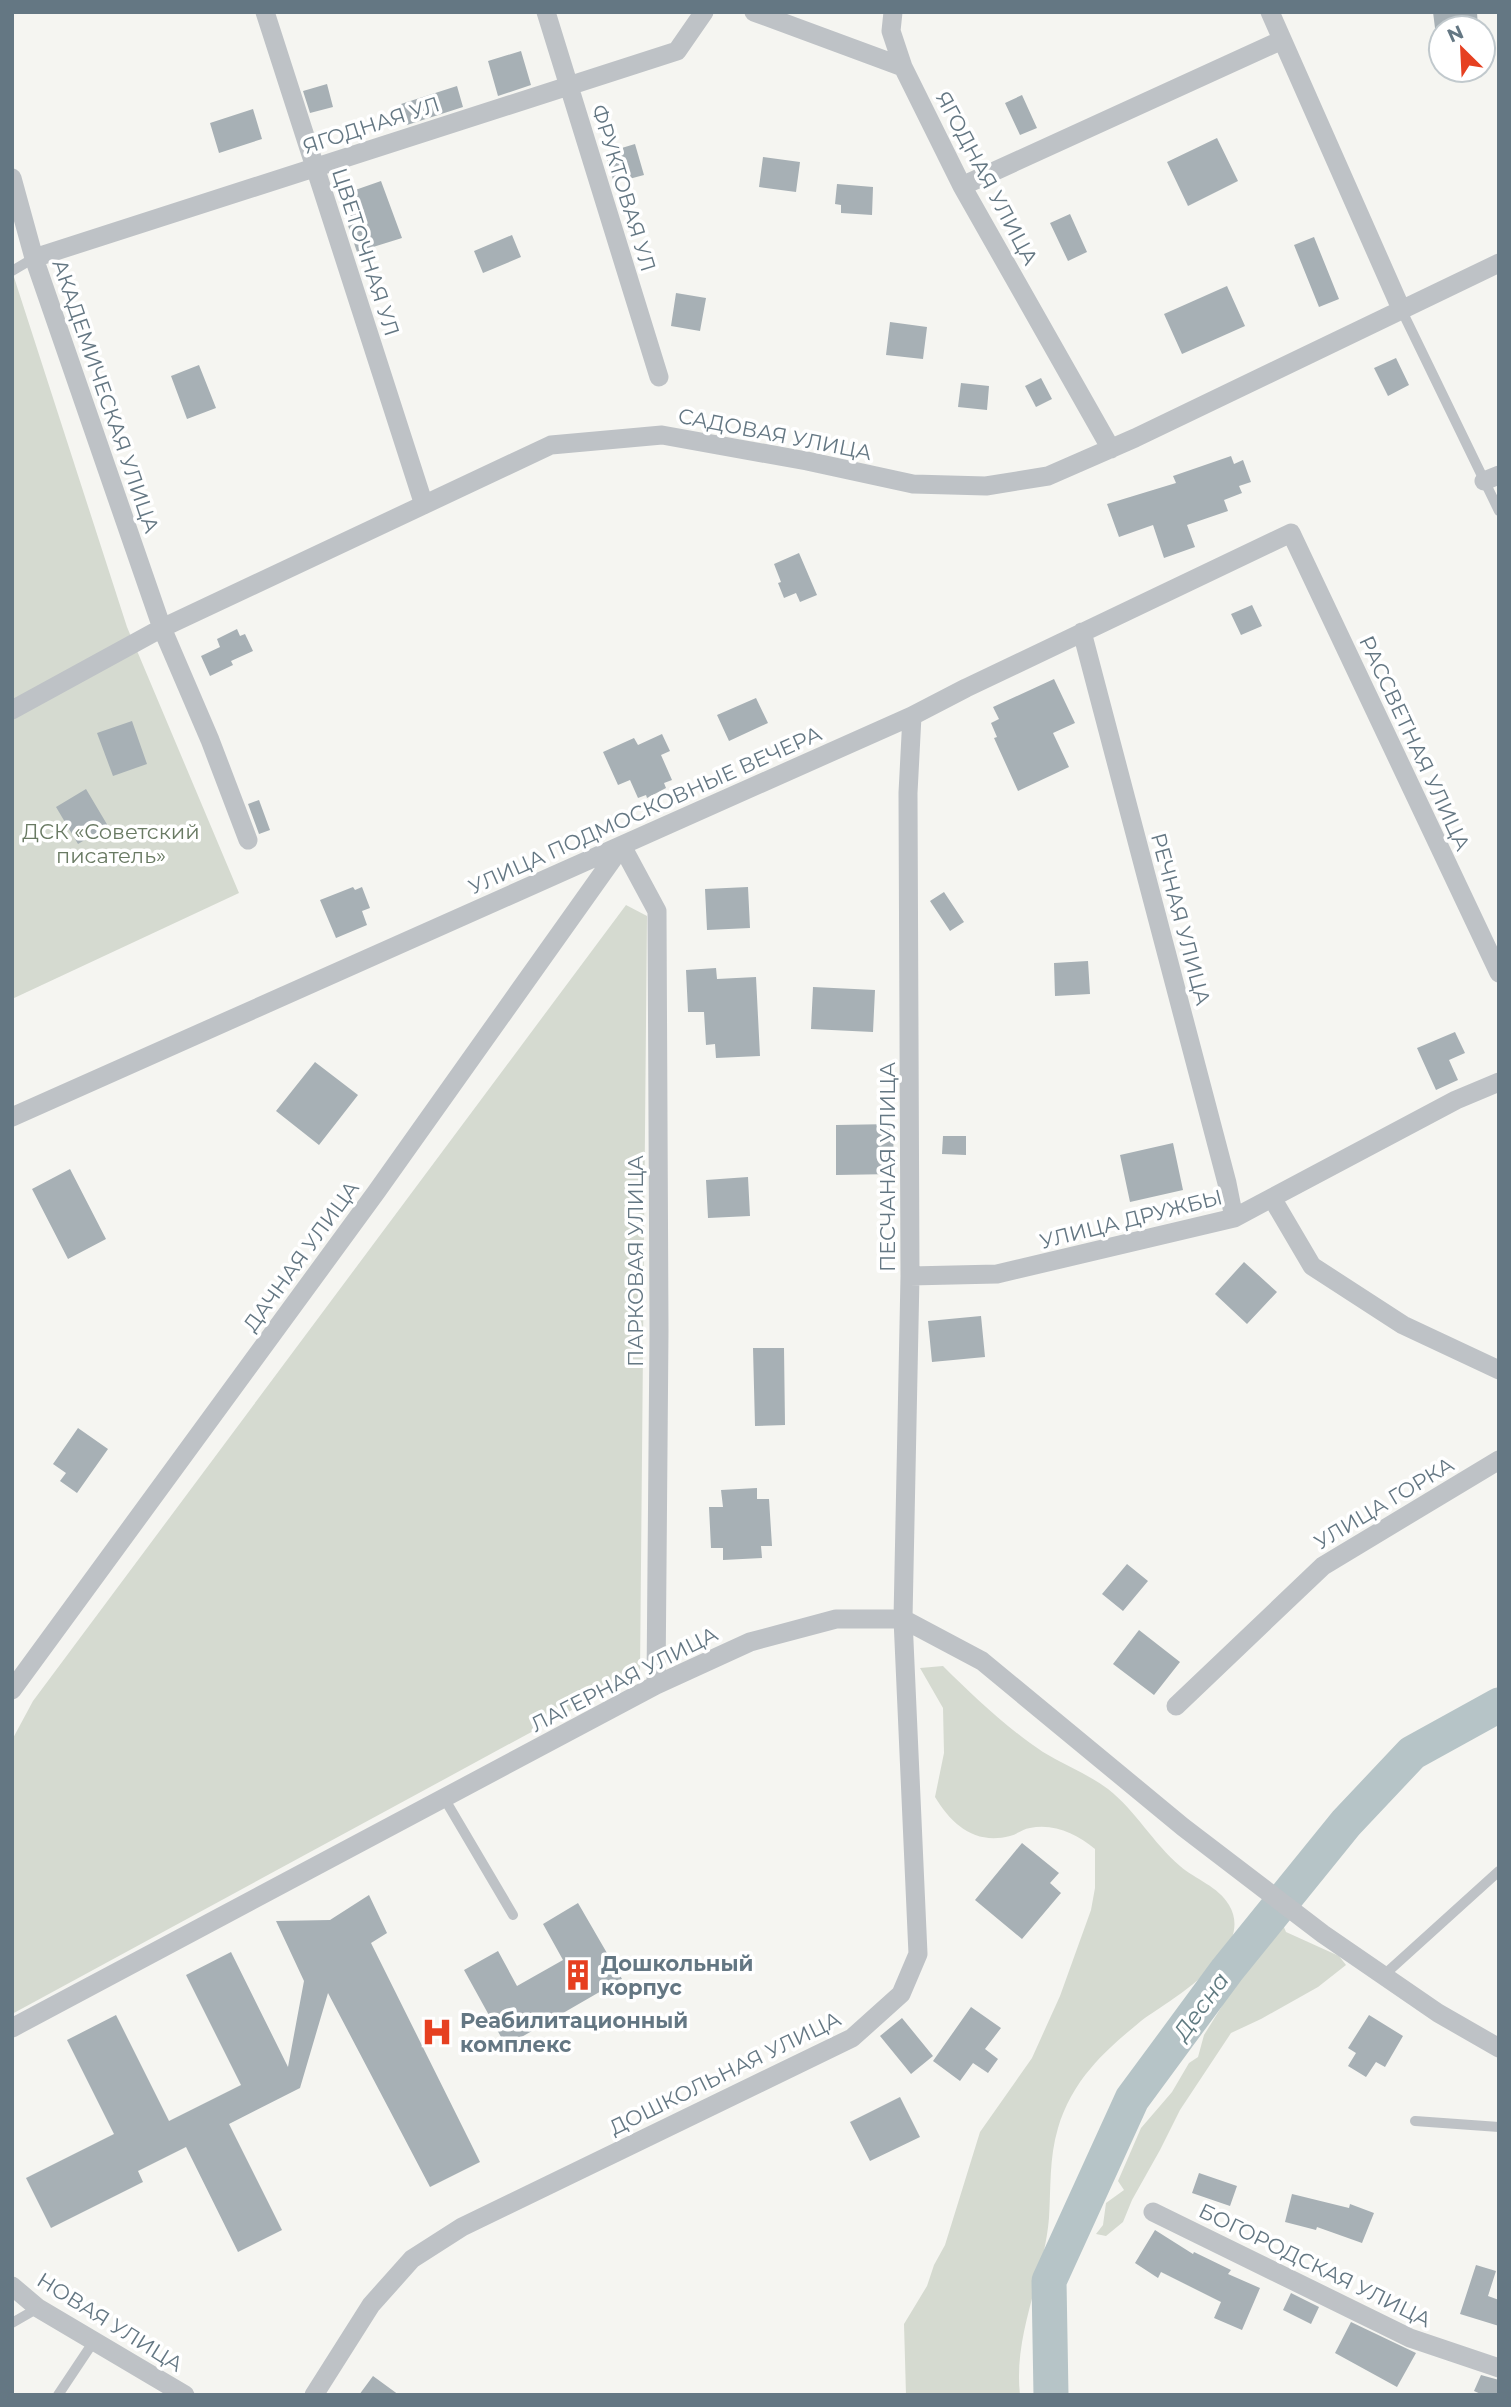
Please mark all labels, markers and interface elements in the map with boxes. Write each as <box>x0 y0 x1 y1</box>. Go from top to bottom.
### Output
north arrow <box>1427 14 1497 84</box>
text: N <box>1444 20 1467 48</box>
street label: ЯГОДНАЯ УЛИЦА <box>931 87 1044 269</box>
street label: ЯГОДНАЯ УЛ <box>299 91 443 159</box>
street label: ФРУКТОВАЯ УЛ <box>587 101 661 275</box>
street label: ЦВЕТОЧНАЯ УЛ <box>327 165 405 339</box>
street label: АКАДЕМИЧЕСКАЯ УЛИЦА <box>47 256 165 536</box>
street label: САДОВАЯ УЛИЦА <box>676 403 874 465</box>
street label: РАССВЕТНАЯ УЛИЦА <box>1354 632 1476 855</box>
street label: УЛИЦА ПОДМОСКОВНЫЕ ВЕЧЕРА <box>465 720 826 899</box>
park label: ДСК «Советский писатель» <box>22 819 200 868</box>
street label: РЕЧНАЯ УЛИЦА <box>1146 830 1216 1008</box>
street label: ПЕСЧАНАЯ УЛИЦА <box>875 1062 900 1272</box>
street label: ПАРКОВАЯ УЛИЦА <box>623 1155 648 1367</box>
street label: ДАЧНАЯ УЛИЦА <box>238 1175 364 1336</box>
street label: УЛИЦА ДРУЖБЫ <box>1037 1184 1225 1254</box>
street label: УЛИЦА ГОРКА <box>1310 1451 1459 1554</box>
street label: ЛАГЕРНАЯ УЛИЦА <box>526 1621 722 1737</box>
place label: Дошкольный корпус <box>601 1951 753 2000</box>
building icon: Дошкольный корпус <box>561 1958 595 1992</box>
water label: Десна <box>1166 1967 1235 2047</box>
street label: ДОШКОЛЬНАЯ УЛИЦА <box>605 2006 845 2140</box>
place label: Реабилитационный комплекс <box>460 2008 688 2057</box>
hospital icon: Реабилитационный комплекс <box>420 2015 454 2049</box>
street label: БОГОРОДСКАЯ УЛИЦА <box>1195 2198 1436 2332</box>
street label: НОВАЯ УЛИЦА <box>32 2267 188 2377</box>

